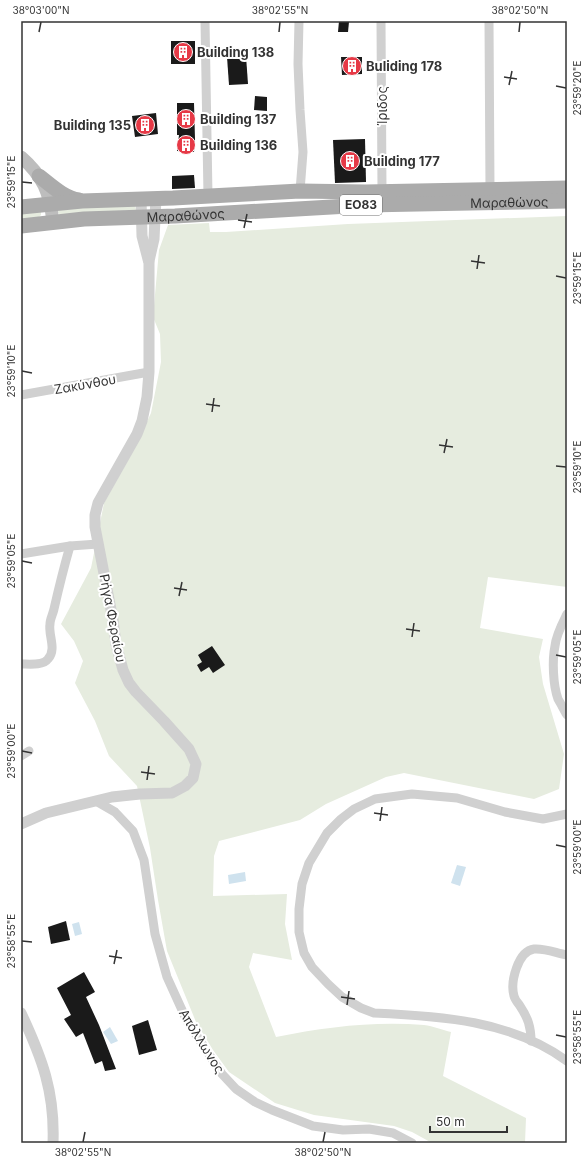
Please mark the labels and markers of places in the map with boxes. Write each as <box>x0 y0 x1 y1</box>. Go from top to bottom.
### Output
building icon: Building 138 <box>172 41 194 63</box>
place label: Building 138 <box>197 44 274 60</box>
building icon: Buliding 178 <box>341 55 363 77</box>
place label: Buliding 178 <box>366 58 442 74</box>
building icon: Building 137 <box>175 108 197 130</box>
place label: Building 137 <box>200 111 277 127</box>
building icon: Building 135 <box>134 114 156 136</box>
place label: Building 135 <box>54 117 131 133</box>
building icon: Building 136 <box>175 134 197 156</box>
place label: Building 136 <box>200 137 277 153</box>
building icon: Building 177 <box>339 150 361 172</box>
place label: Building 177 <box>364 153 440 169</box>

